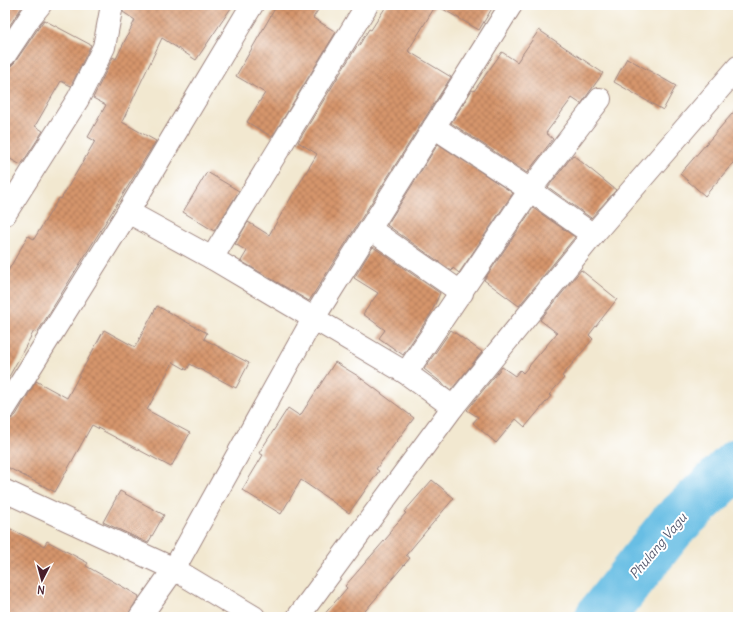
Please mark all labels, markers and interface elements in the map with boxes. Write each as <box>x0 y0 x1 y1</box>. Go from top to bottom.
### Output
water label: Phulang Vagu <box>625 508 691 582</box>
north arrow <box>22 560 62 600</box>
text: N <box>36 583 45 597</box>

